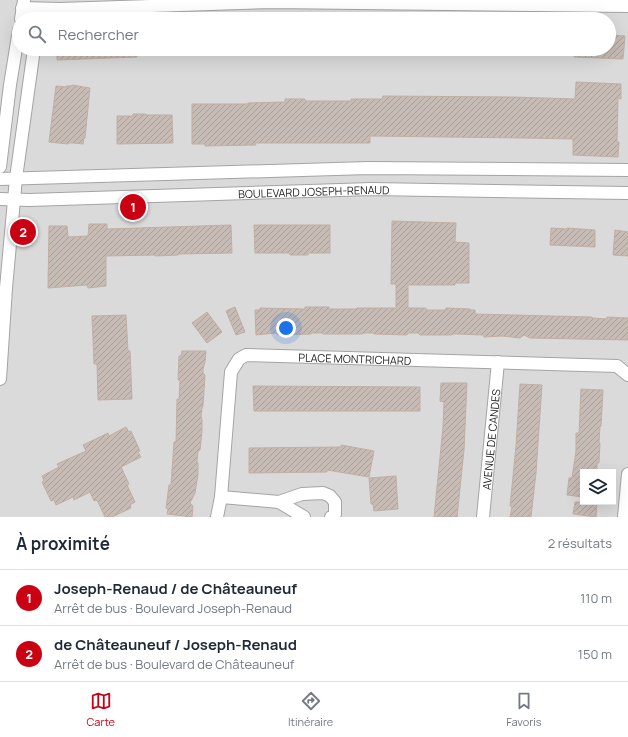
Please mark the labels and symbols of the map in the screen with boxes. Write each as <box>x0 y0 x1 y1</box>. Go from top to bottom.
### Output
street label: BOULEVARD JOSEPH-RENAUD <box>238 181 390 201</box>
pin: 1 <box>120 192 146 222</box>
pin: 2 <box>10 217 36 247</box>
your location <box>276 318 296 338</box>
street label: PLACE MONTRICHARD <box>298 349 411 367</box>
street label: AVENUE DE CANDES <box>478 388 503 490</box>

